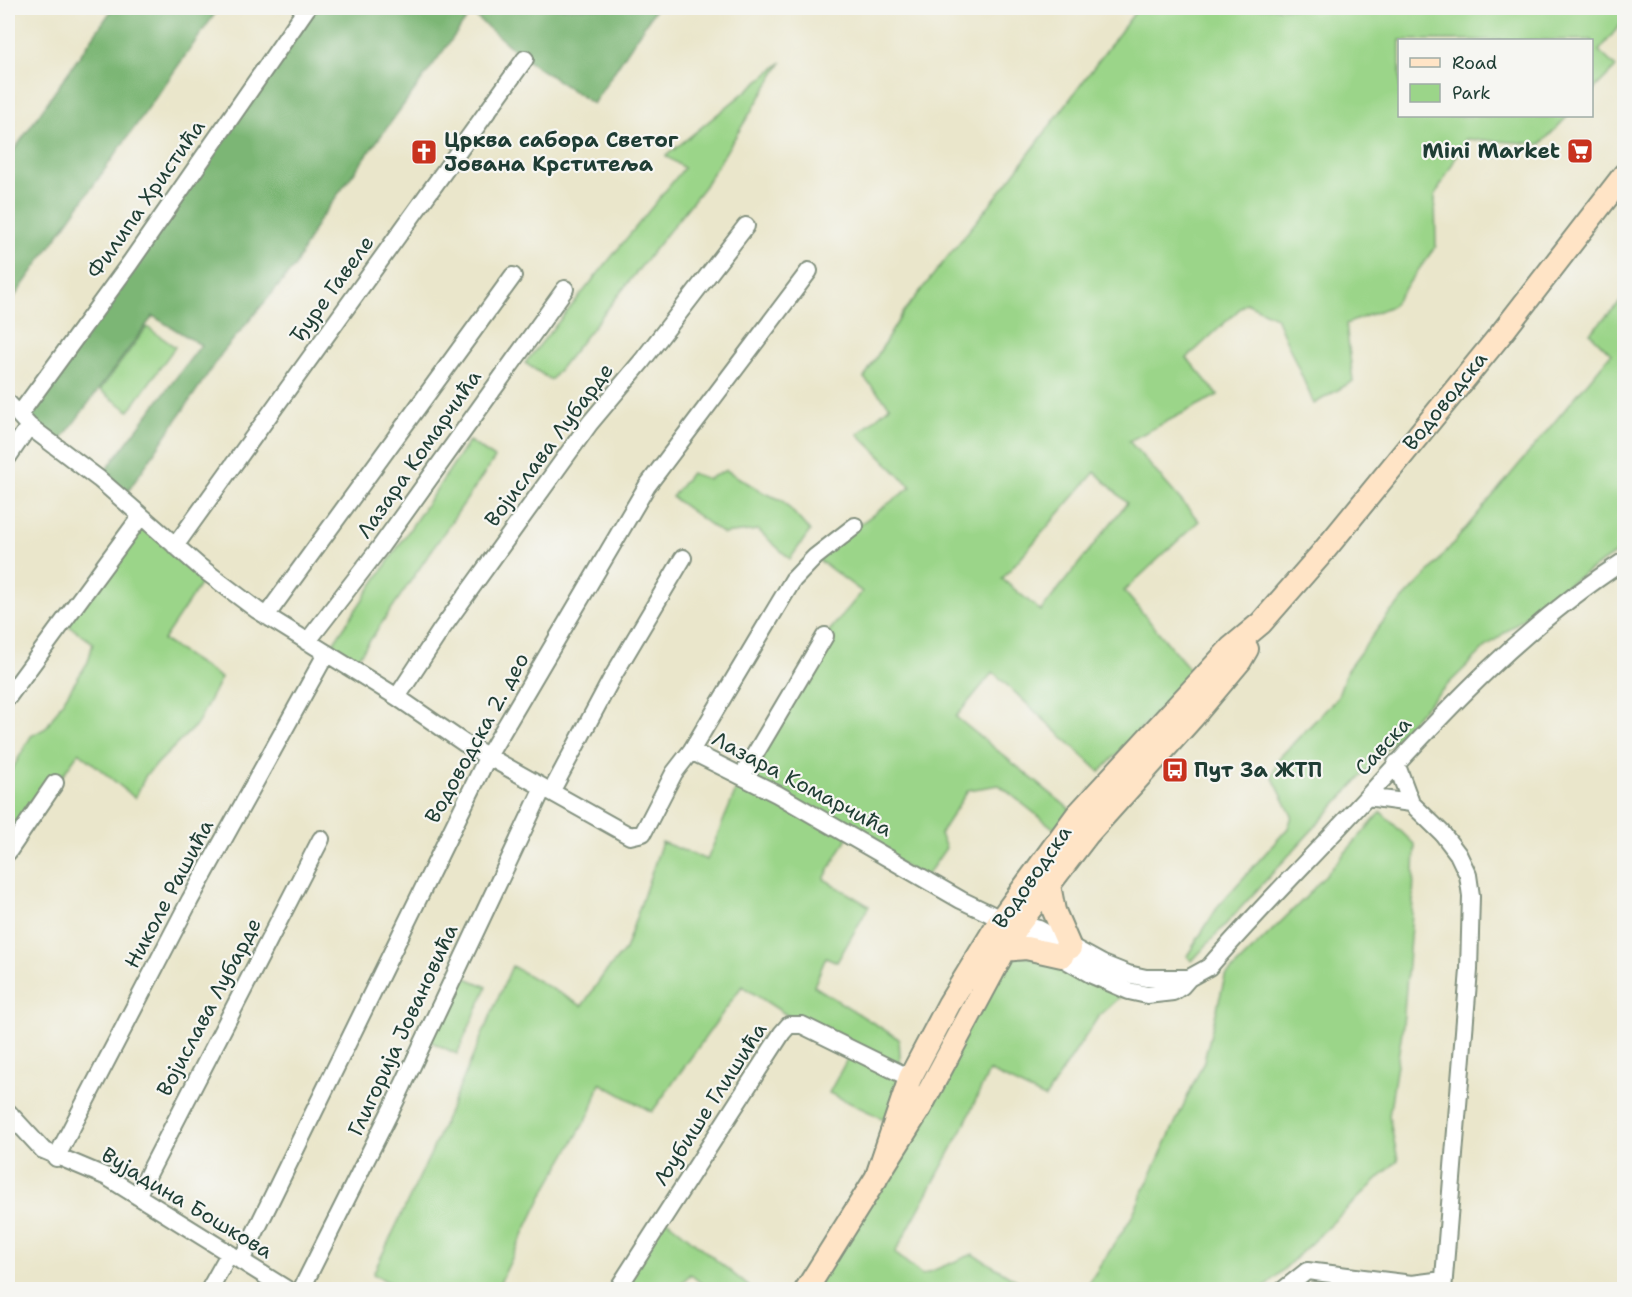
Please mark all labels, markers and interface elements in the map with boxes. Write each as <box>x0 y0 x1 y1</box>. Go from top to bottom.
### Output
legend <box>1398 39 1593 117</box>
text: Road <box>1452 51 1497 75</box>
text: Park <box>1452 81 1491 105</box>
street label: Филипа Христића <box>81 114 211 284</box>
place label: Црква сабора Светог Јована Крститеља <box>444 126 679 178</box>
supermarket icon: Mini Market <box>1565 136 1595 166</box>
church icon: Црква сабора Светог Јована Крститеља <box>409 137 439 167</box>
place label: Mini Market <box>1422 137 1560 165</box>
street label: Ђуре Гавеле <box>284 230 380 348</box>
street label: Водоводска <box>1396 346 1494 456</box>
street label: Војислава Лубарде <box>478 357 620 533</box>
street label: Лазара Комарчића <box>350 364 488 544</box>
street label: Водоводска 2. део <box>418 648 536 828</box>
street label: Савска <box>1349 711 1417 781</box>
street label: Лазара Комарчића <box>707 725 897 843</box>
bus stop icon: Пут За ЖТП <box>1160 755 1190 785</box>
place label: Пут За ЖТП <box>1194 756 1322 784</box>
street label: Николе Рашића <box>118 815 220 973</box>
street label: Водоводска <box>986 820 1078 934</box>
street label: Војислава Лубарде <box>150 913 268 1101</box>
street label: Глигорија Јовановића <box>342 919 464 1141</box>
street label: Љубише Глишића <box>647 1017 773 1191</box>
street label: Вујадина Бошкова <box>96 1141 278 1265</box>

